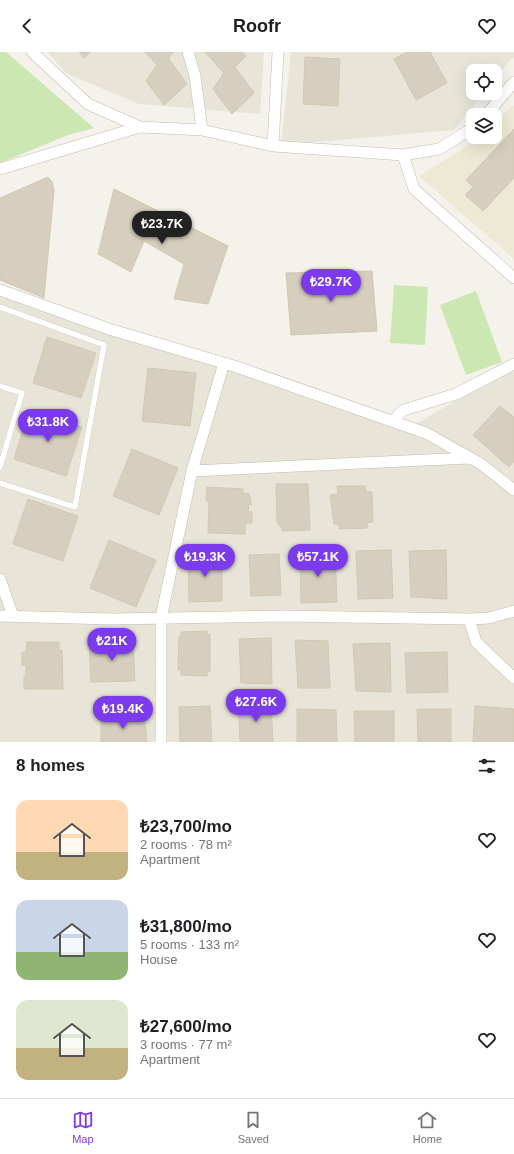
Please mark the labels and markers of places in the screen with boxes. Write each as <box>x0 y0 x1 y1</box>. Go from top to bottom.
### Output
pin: ₺23.7K <box>129 211 195 245</box>
pin: ₺29.7K <box>298 269 364 303</box>
pin: ₺31.8K <box>15 409 81 443</box>
pin: ₺19.3K <box>172 544 238 578</box>
pin: ₺57.1K <box>285 544 351 578</box>
pin: ₺21K <box>88 628 136 662</box>
pin: ₺27.6K <box>223 689 289 723</box>
pin: ₺19.4K <box>90 696 156 730</box>

